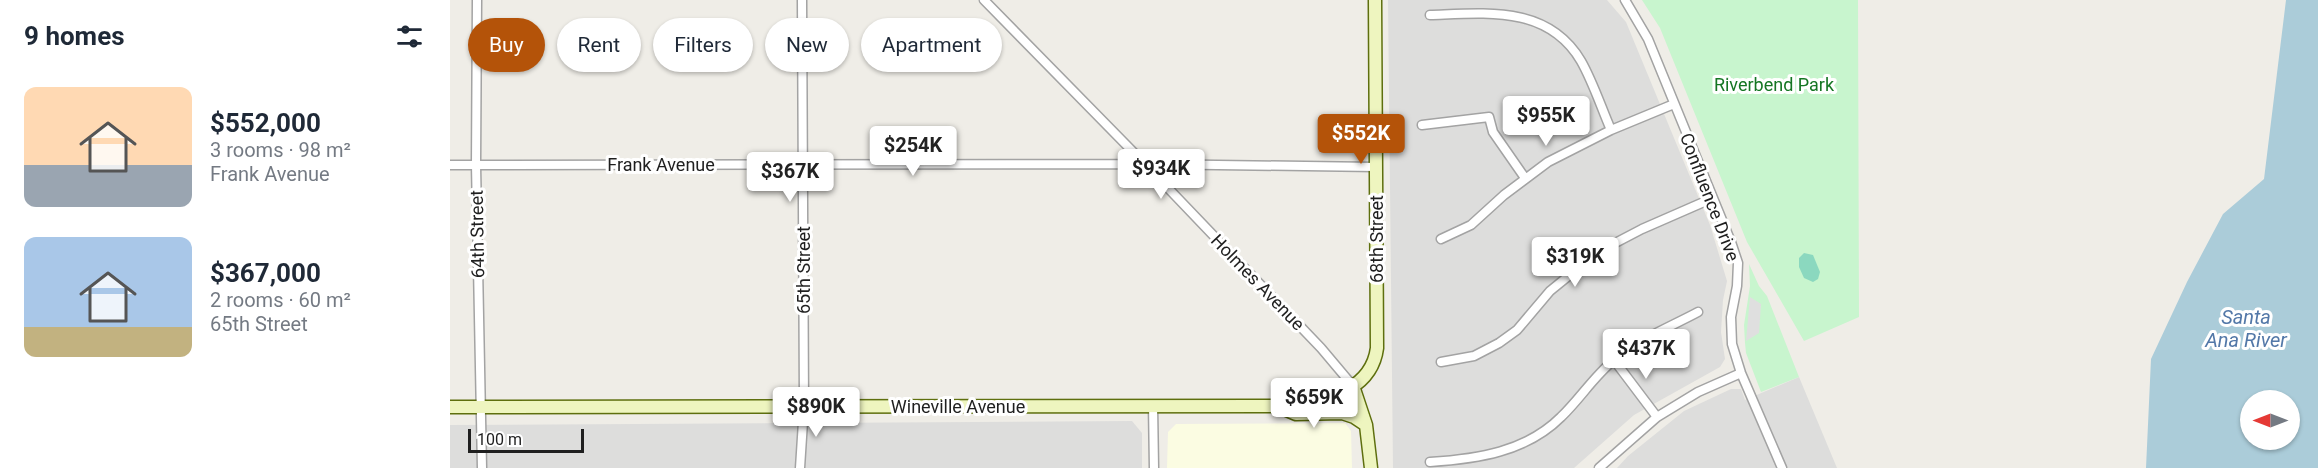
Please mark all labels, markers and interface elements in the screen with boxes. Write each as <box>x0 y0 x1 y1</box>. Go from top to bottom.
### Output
chip: Buy <box>468 18 545 72</box>
chip: Rent <box>557 18 641 72</box>
chip: Filters <box>653 18 753 72</box>
chip: New <box>765 18 849 72</box>
chip: Apartment <box>861 18 1002 72</box>
icon: filters <box>393 20 426 53</box>
text: 9 homes <box>24 21 125 51</box>
park label: Riverbend Park <box>1714 74 1835 95</box>
pin: $955K <box>1504 96 1588 147</box>
text: $955K <box>1517 103 1575 127</box>
text: $552,000 <box>210 108 321 138</box>
icon: home <box>72 111 144 183</box>
pin: $552K <box>1319 114 1403 165</box>
text: $552K <box>1332 121 1390 145</box>
pin: $254K <box>871 126 955 177</box>
street label: Confluence Drive <box>1676 130 1744 264</box>
text: $254K <box>884 133 942 157</box>
text: 3 rooms · 98 m² <box>210 138 351 162</box>
pin: $934K <box>1119 149 1203 200</box>
pin: $367K <box>748 152 832 203</box>
street label: Frank Avenue <box>607 154 715 175</box>
text: $934K <box>1132 156 1190 180</box>
text: $367K <box>761 159 819 183</box>
text: Frank Avenue <box>210 162 330 186</box>
street label: 64th Street <box>466 190 488 278</box>
street label: 68th Street <box>1366 195 1387 283</box>
street label: 65th Street <box>793 226 814 314</box>
street label: Holmes Avenue <box>1207 230 1309 334</box>
pin: $319K <box>1533 237 1617 288</box>
text: $319K <box>1546 244 1604 268</box>
text: $367,000 <box>210 258 321 288</box>
icon: home <box>72 261 144 333</box>
text: 2 rooms · 60 m² <box>210 288 351 312</box>
water label: Santa Ana River <box>2204 305 2288 352</box>
text: 65th Street <box>210 312 308 336</box>
pin: $437K <box>1604 329 1688 380</box>
text: $437K <box>1617 336 1675 360</box>
pin: $659K <box>1272 378 1356 429</box>
text: $659K <box>1285 385 1343 409</box>
pin: $890K <box>774 387 858 438</box>
north arrow <box>2240 390 2300 450</box>
map controls <box>2240 390 2300 450</box>
text: $890K <box>787 394 845 418</box>
street label: Wineville Avenue <box>891 396 1025 417</box>
scale bar <box>468 426 584 454</box>
text: 100 m <box>477 430 522 449</box>

